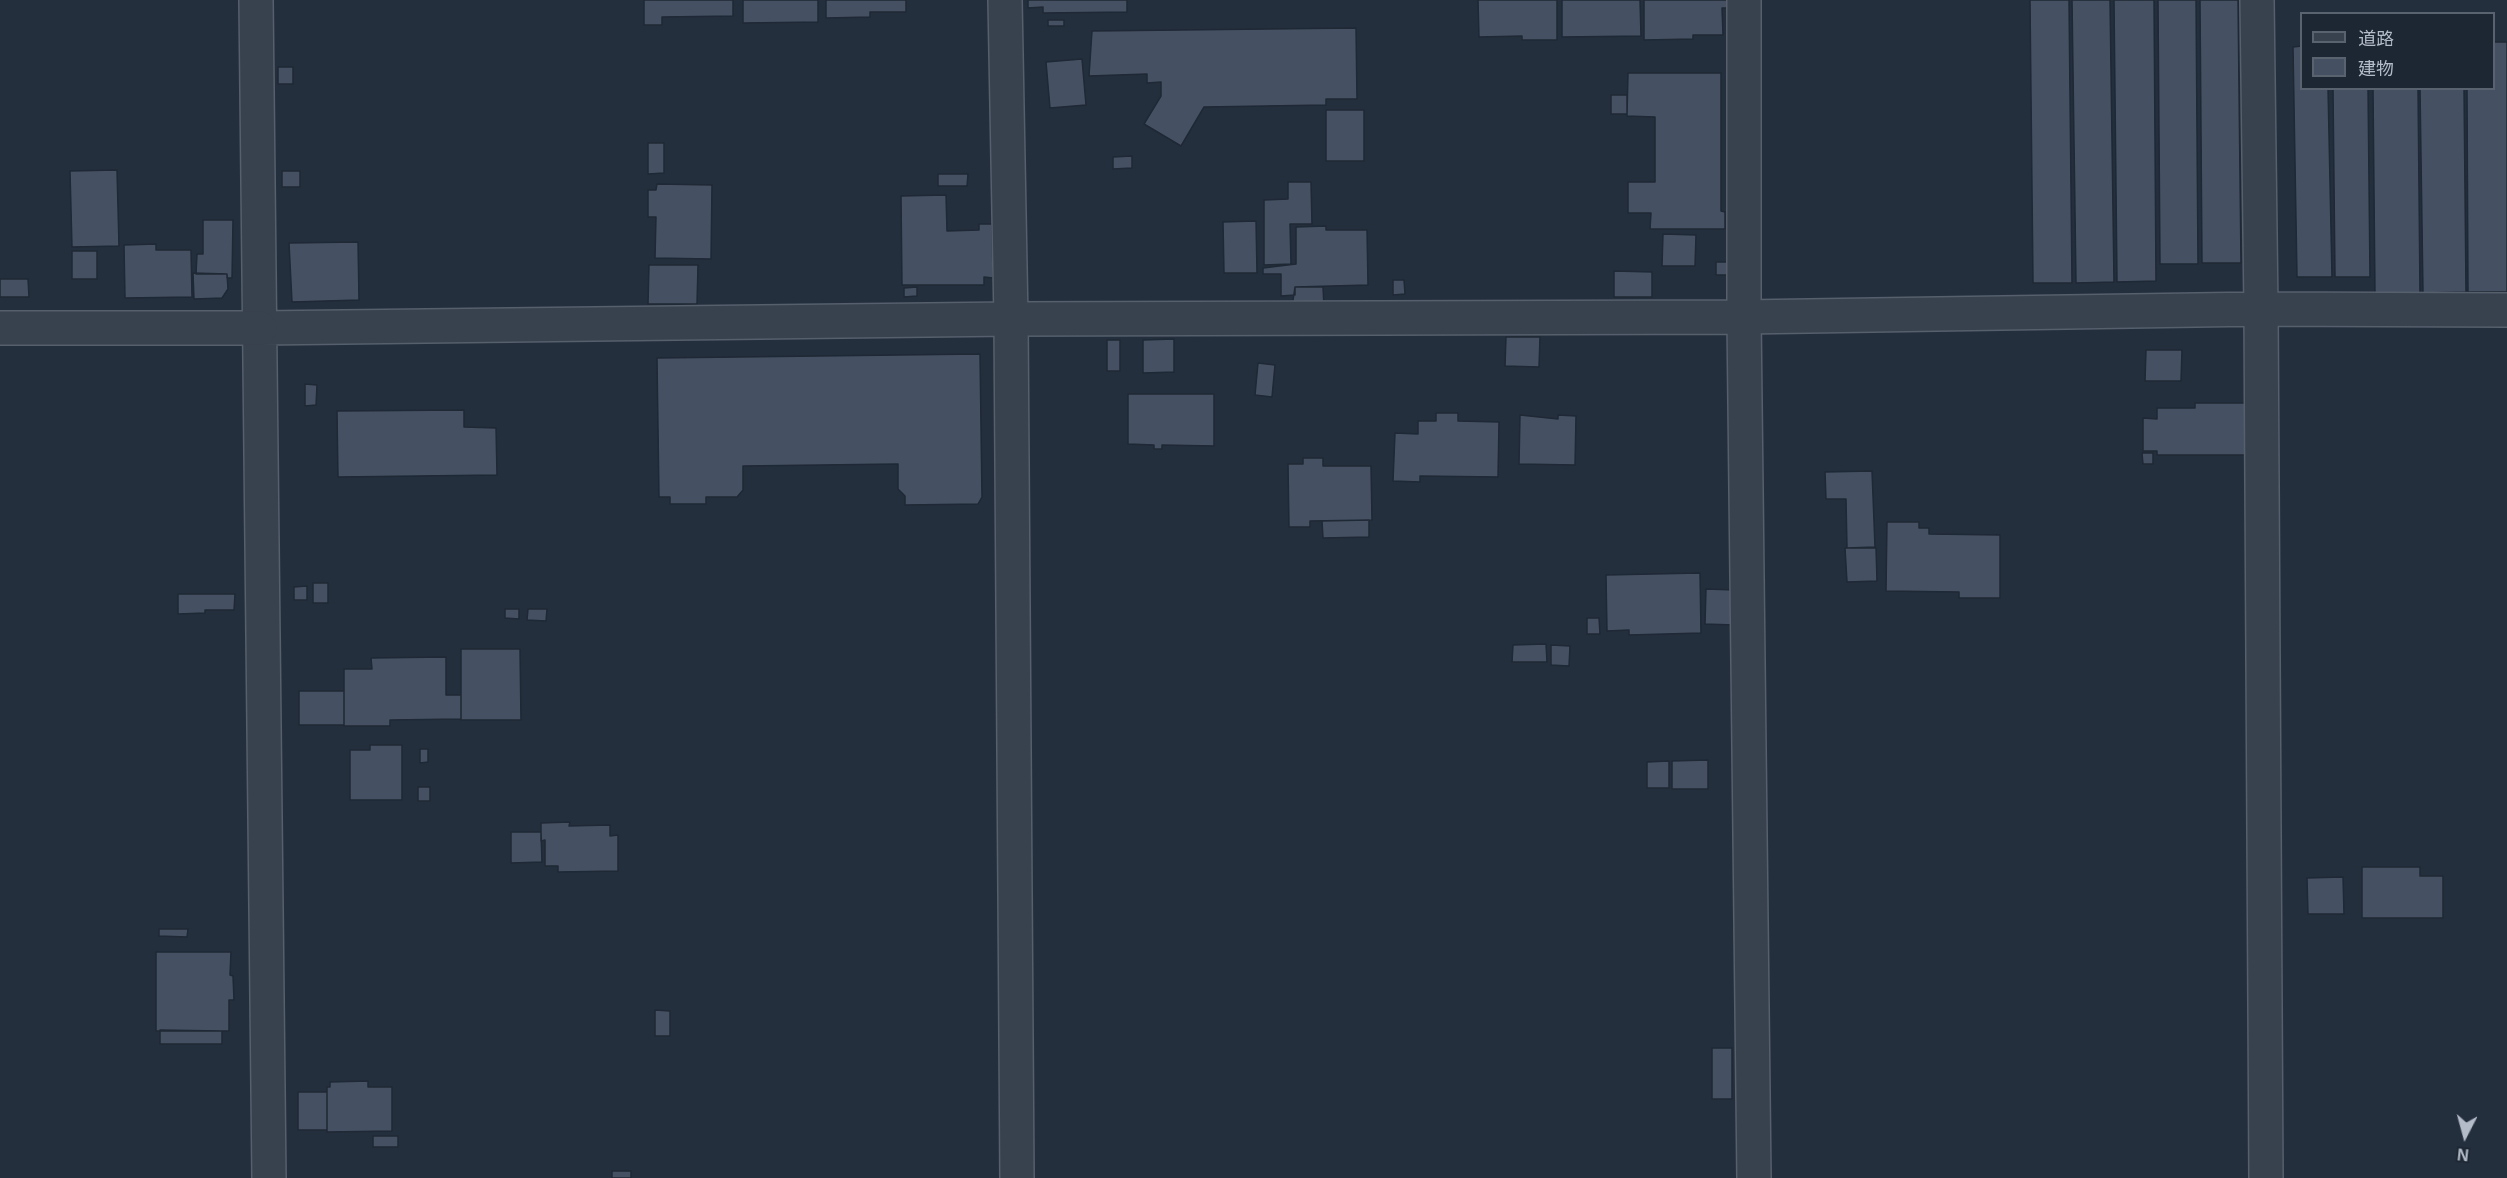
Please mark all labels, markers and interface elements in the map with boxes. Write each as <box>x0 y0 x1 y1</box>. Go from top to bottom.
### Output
legend <box>2300 12 2495 90</box>
text: 道路 <box>2358 29 2394 49</box>
text: 建物 <box>2358 59 2394 79</box>
north arrow <box>2435 1106 2495 1166</box>
text: N <box>2456 1145 2470 1163</box>

